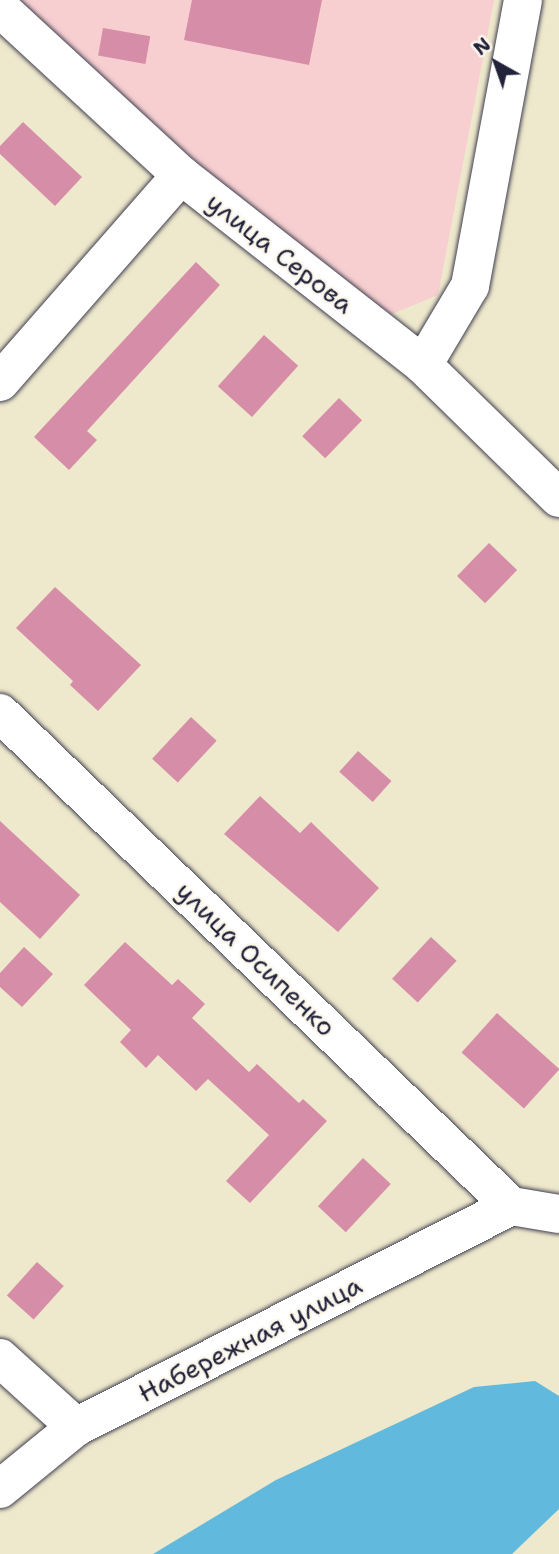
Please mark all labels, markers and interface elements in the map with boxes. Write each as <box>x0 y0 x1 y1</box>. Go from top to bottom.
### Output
north arrow <box>461 28 531 98</box>
text: N <box>468 32 496 61</box>
street label: улица Серова <box>200 186 360 320</box>
street label: улица Осипенко <box>170 875 342 1043</box>
street label: Набережная улица <box>133 1269 367 1409</box>

